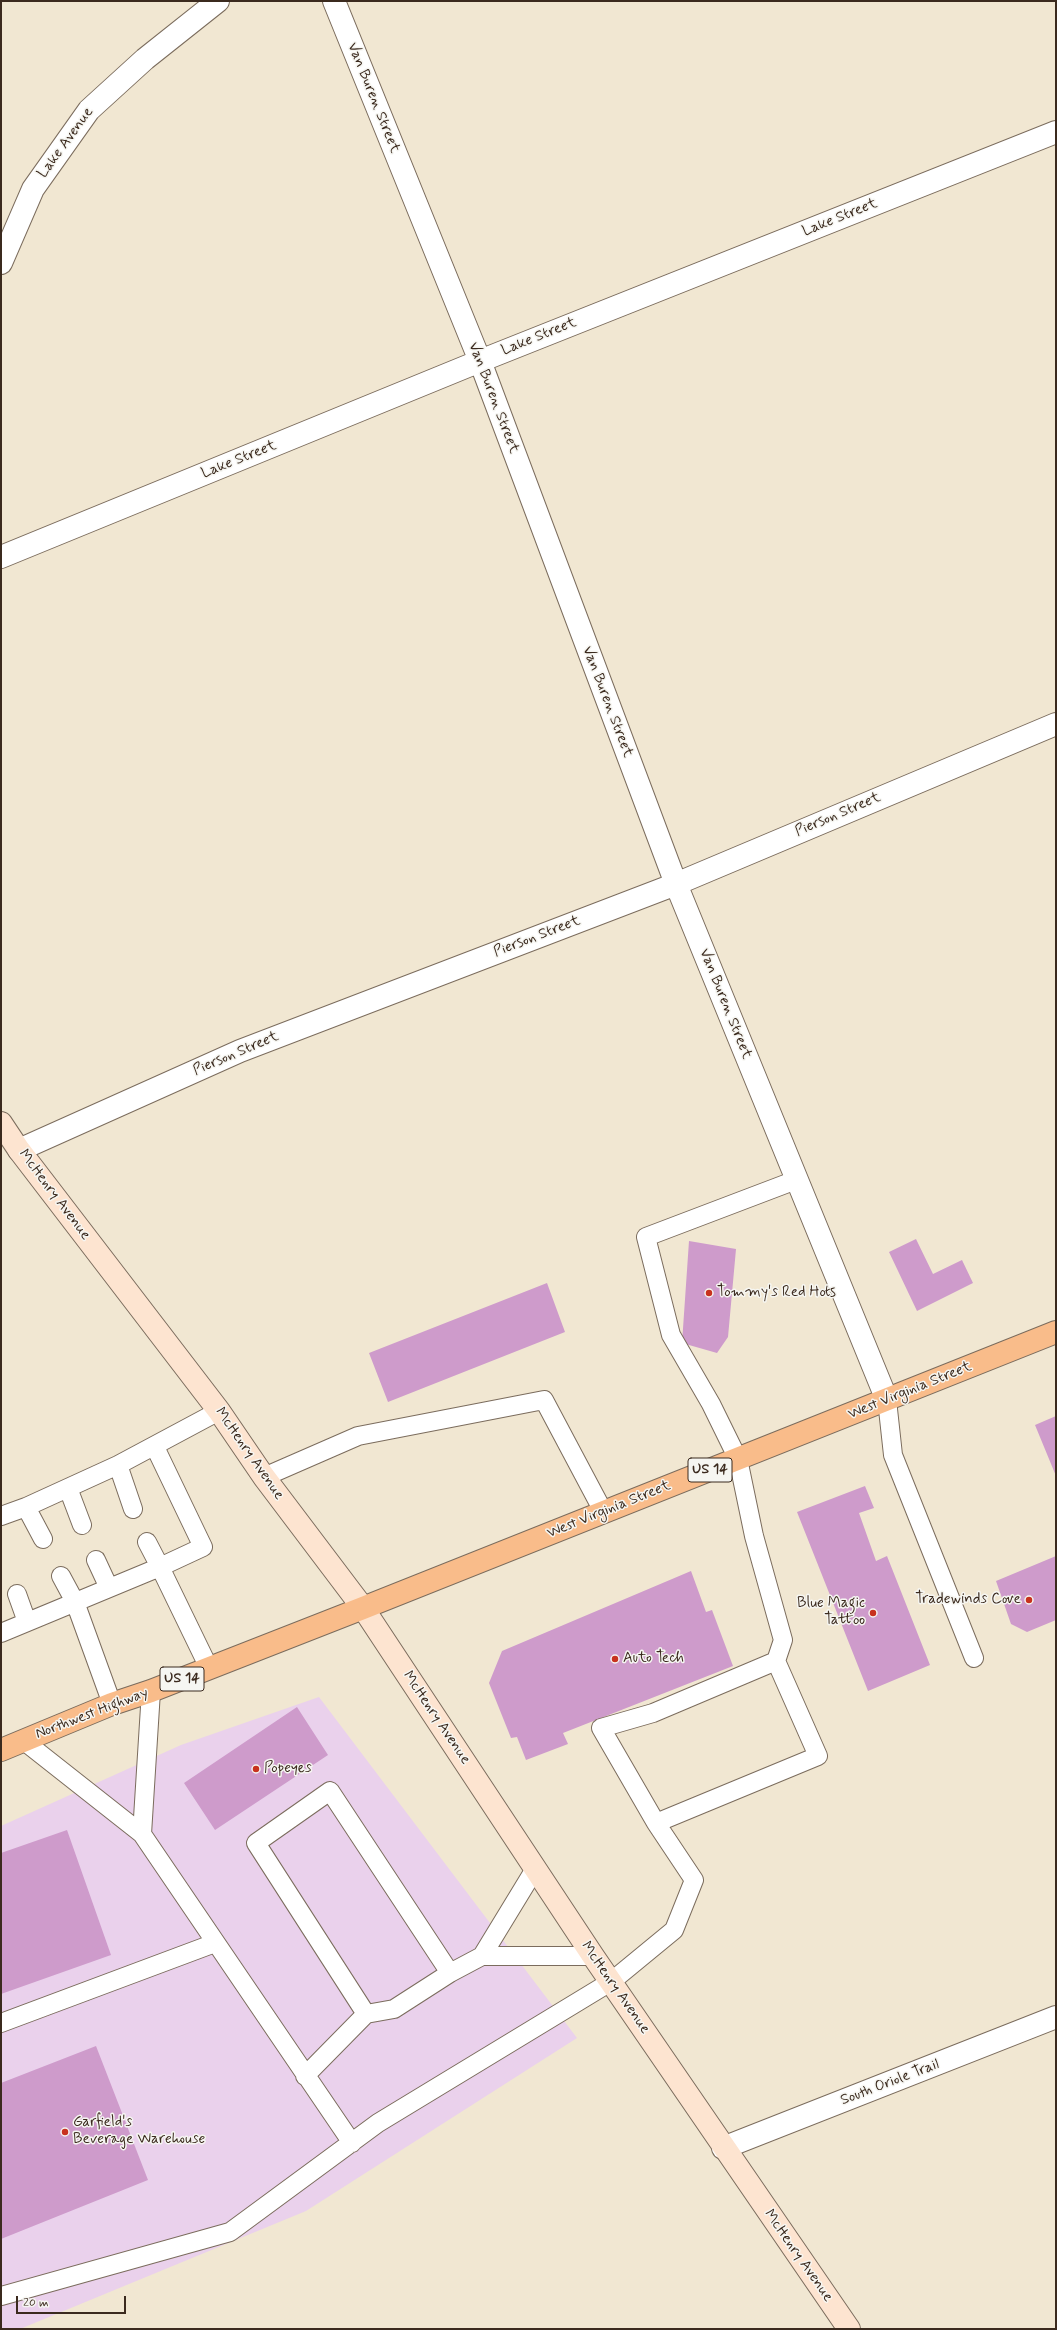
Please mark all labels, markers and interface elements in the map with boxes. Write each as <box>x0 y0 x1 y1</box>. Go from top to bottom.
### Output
street label: Van Buren Street <box>343 40 403 156</box>
street label: Lake Avenue <box>34 104 98 182</box>
street label: Lake Street <box>800 195 880 241</box>
street label: Lake Street <box>499 314 579 360</box>
street label: Van Buren Street <box>464 340 522 456</box>
street label: Lake Street <box>199 437 279 483</box>
street label: Van Buren Street <box>578 644 636 760</box>
street label: Pierson Street <box>793 789 883 841</box>
street label: Pierson Street <box>491 912 583 962</box>
street label: Van Buren Street <box>695 946 755 1062</box>
street label: Pierson Street <box>191 1028 281 1080</box>
street label: McHenry Avenue <box>14 1146 94 1244</box>
place label: Tommy's Red Hots <box>717 1284 836 1302</box>
marker: Tommy's Red Hots <box>704 1288 714 1298</box>
street label: West Virginia Street <box>846 1358 974 1424</box>
street label: McHenry Avenue <box>210 1404 288 1504</box>
road number: US 14 <box>688 1458 732 1482</box>
street label: West Virginia Street <box>545 1477 673 1543</box>
place label: Tradewinds Cove <box>915 1591 1021 1609</box>
place label: Blue Magic Tattoo <box>797 1595 865 1630</box>
marker: Tradewinds Cove <box>1024 1595 1034 1605</box>
marker: Blue Magic Tattoo <box>868 1608 878 1618</box>
place label: Auto Tech <box>623 1650 684 1668</box>
marker: Auto Tech <box>610 1654 620 1664</box>
road number: US 14 <box>160 1667 204 1691</box>
street label: McHenry Avenue <box>398 1668 474 1768</box>
street label: Northwest Highway <box>33 1684 151 1744</box>
place label: Popeyes <box>264 1760 311 1778</box>
marker: Popeyes <box>251 1764 261 1774</box>
street label: McHenry Avenue <box>576 1938 654 2038</box>
street label: South Oriole Trail <box>838 2056 942 2110</box>
place label: Garfield's Beverage Warehouse <box>73 2114 205 2149</box>
marker: Garfield's Beverage Warehouse <box>60 2127 70 2137</box>
street label: McHenry Avenue <box>759 2206 837 2306</box>
scale bar <box>18 2288 128 2314</box>
text: 20 m <box>23 2295 49 2311</box>

